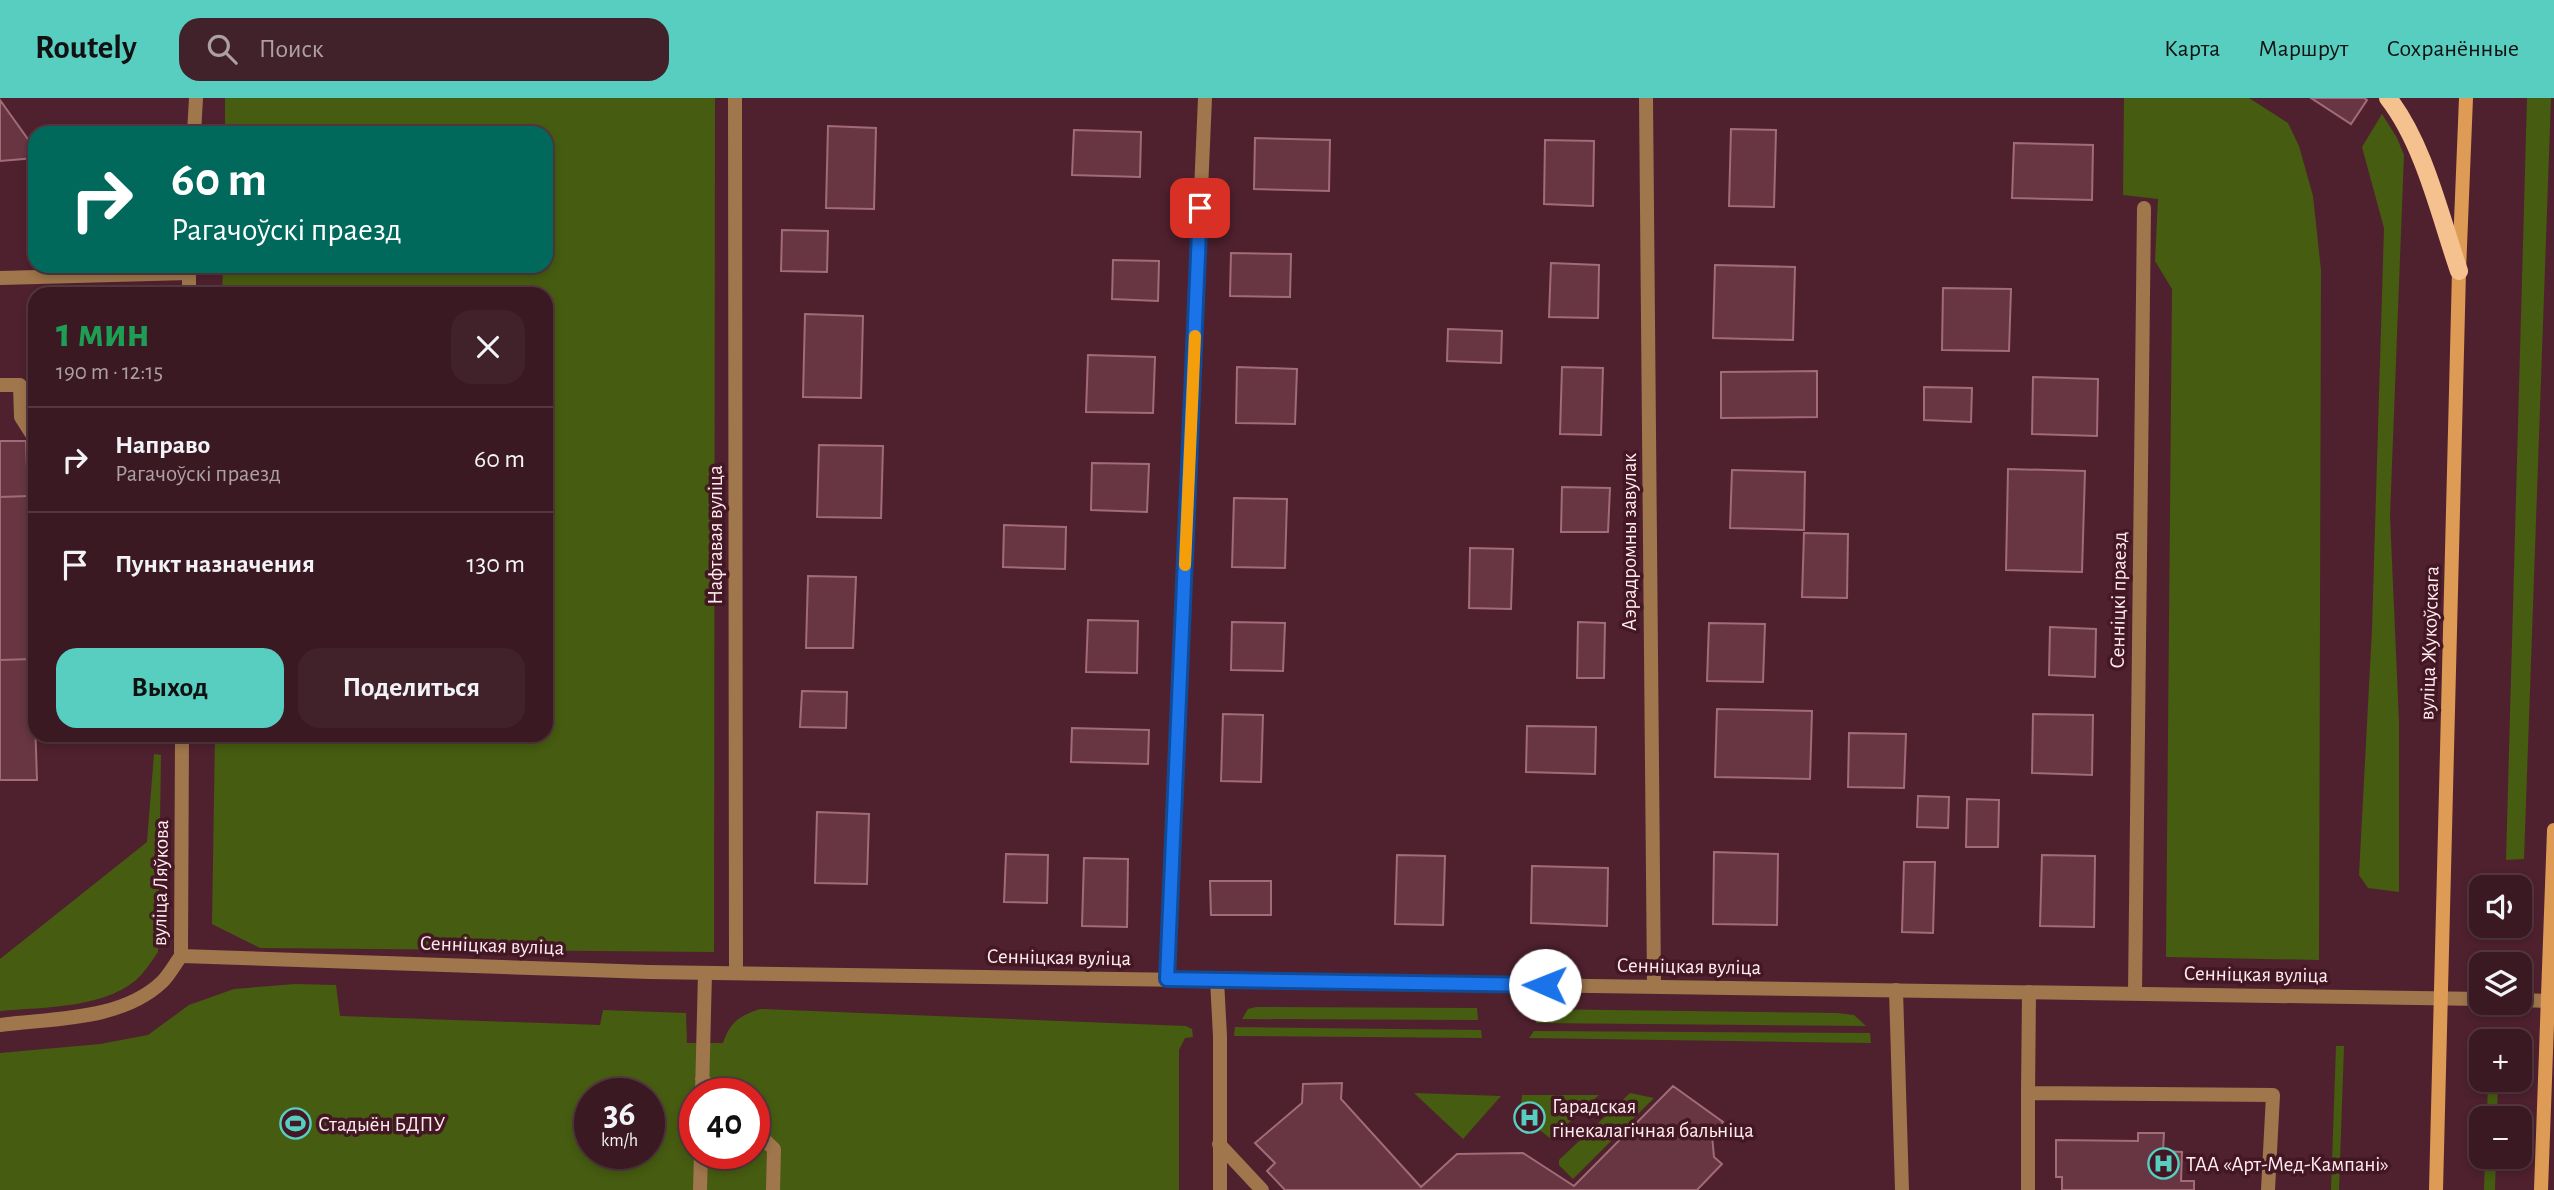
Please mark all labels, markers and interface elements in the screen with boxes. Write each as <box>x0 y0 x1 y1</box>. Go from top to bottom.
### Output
search box <box>179 18 669 81</box>
icon: search <box>203 30 241 68</box>
text: Routely <box>35 32 137 65</box>
text: Поиск <box>259 36 324 62</box>
text: Карта <box>2164 37 2220 61</box>
text: Маршрут <box>2258 37 2348 61</box>
text: Сохранённые <box>2386 37 2519 61</box>
icon: right <box>56 154 147 245</box>
text: 60 m <box>171 156 267 205</box>
pin <box>1170 178 1230 238</box>
icon: arrive <box>1181 189 1219 227</box>
text: Рагачоўскі праезд <box>171 214 402 246</box>
button: close <box>451 310 525 384</box>
text: 1 мин <box>56 312 150 354</box>
text: 190 m · 12:15 <box>56 361 163 384</box>
text: Направо <box>115 432 210 458</box>
icon: right <box>56 441 94 479</box>
text: 60 m <box>474 446 525 472</box>
street label: Аэрадромны завулак <box>1619 453 1640 631</box>
text: Рагачоўскі праезд <box>115 463 281 486</box>
street label: Нафтавая вуліца <box>705 465 726 605</box>
street label: Сенніцкі праезд <box>2107 531 2130 669</box>
icon: arrive <box>56 546 94 584</box>
text: Пункт назначения <box>115 551 315 577</box>
text: 130 m <box>467 551 525 577</box>
street label: вуліца Жукоўскага <box>2416 565 2443 721</box>
button: Выход <box>56 648 284 728</box>
button: Поделиться <box>298 648 525 728</box>
street label: вуліца Ляўкова <box>149 819 172 946</box>
map controls <box>2469 875 2532 1169</box>
button: sound <box>2469 875 2532 938</box>
street label: Сенніцкая вуліца <box>419 932 565 959</box>
street label: Сенніцкая вуліца <box>986 946 1132 969</box>
position arrow <box>1508 948 1582 1022</box>
button: layers <box>2469 952 2532 1015</box>
street label: Сенніцкая вуліца <box>1616 955 1762 978</box>
street label: Сенніцкая вуліца <box>2183 963 2329 986</box>
button: + <box>2469 1029 2532 1092</box>
speed limit sign: 40 <box>679 1078 770 1169</box>
place label: Гарадская гінекалагічная бальніца <box>1552 1096 1754 1141</box>
text: 36 <box>603 1097 635 1132</box>
hospital icon: Гарадская гінекалагічная бальніца <box>1512 1101 1546 1135</box>
button: − <box>2469 1106 2532 1169</box>
sports icon: Стадыён БДПУ <box>278 1107 312 1141</box>
place label: Стадыён БДПУ <box>318 1114 445 1135</box>
text: km/h <box>601 1132 638 1150</box>
hospital icon: ТАА «Арт-Мед-Кампані» <box>2146 1147 2180 1181</box>
place label: ТАА «Арт-Мед-Кампані» <box>2186 1154 2389 1175</box>

